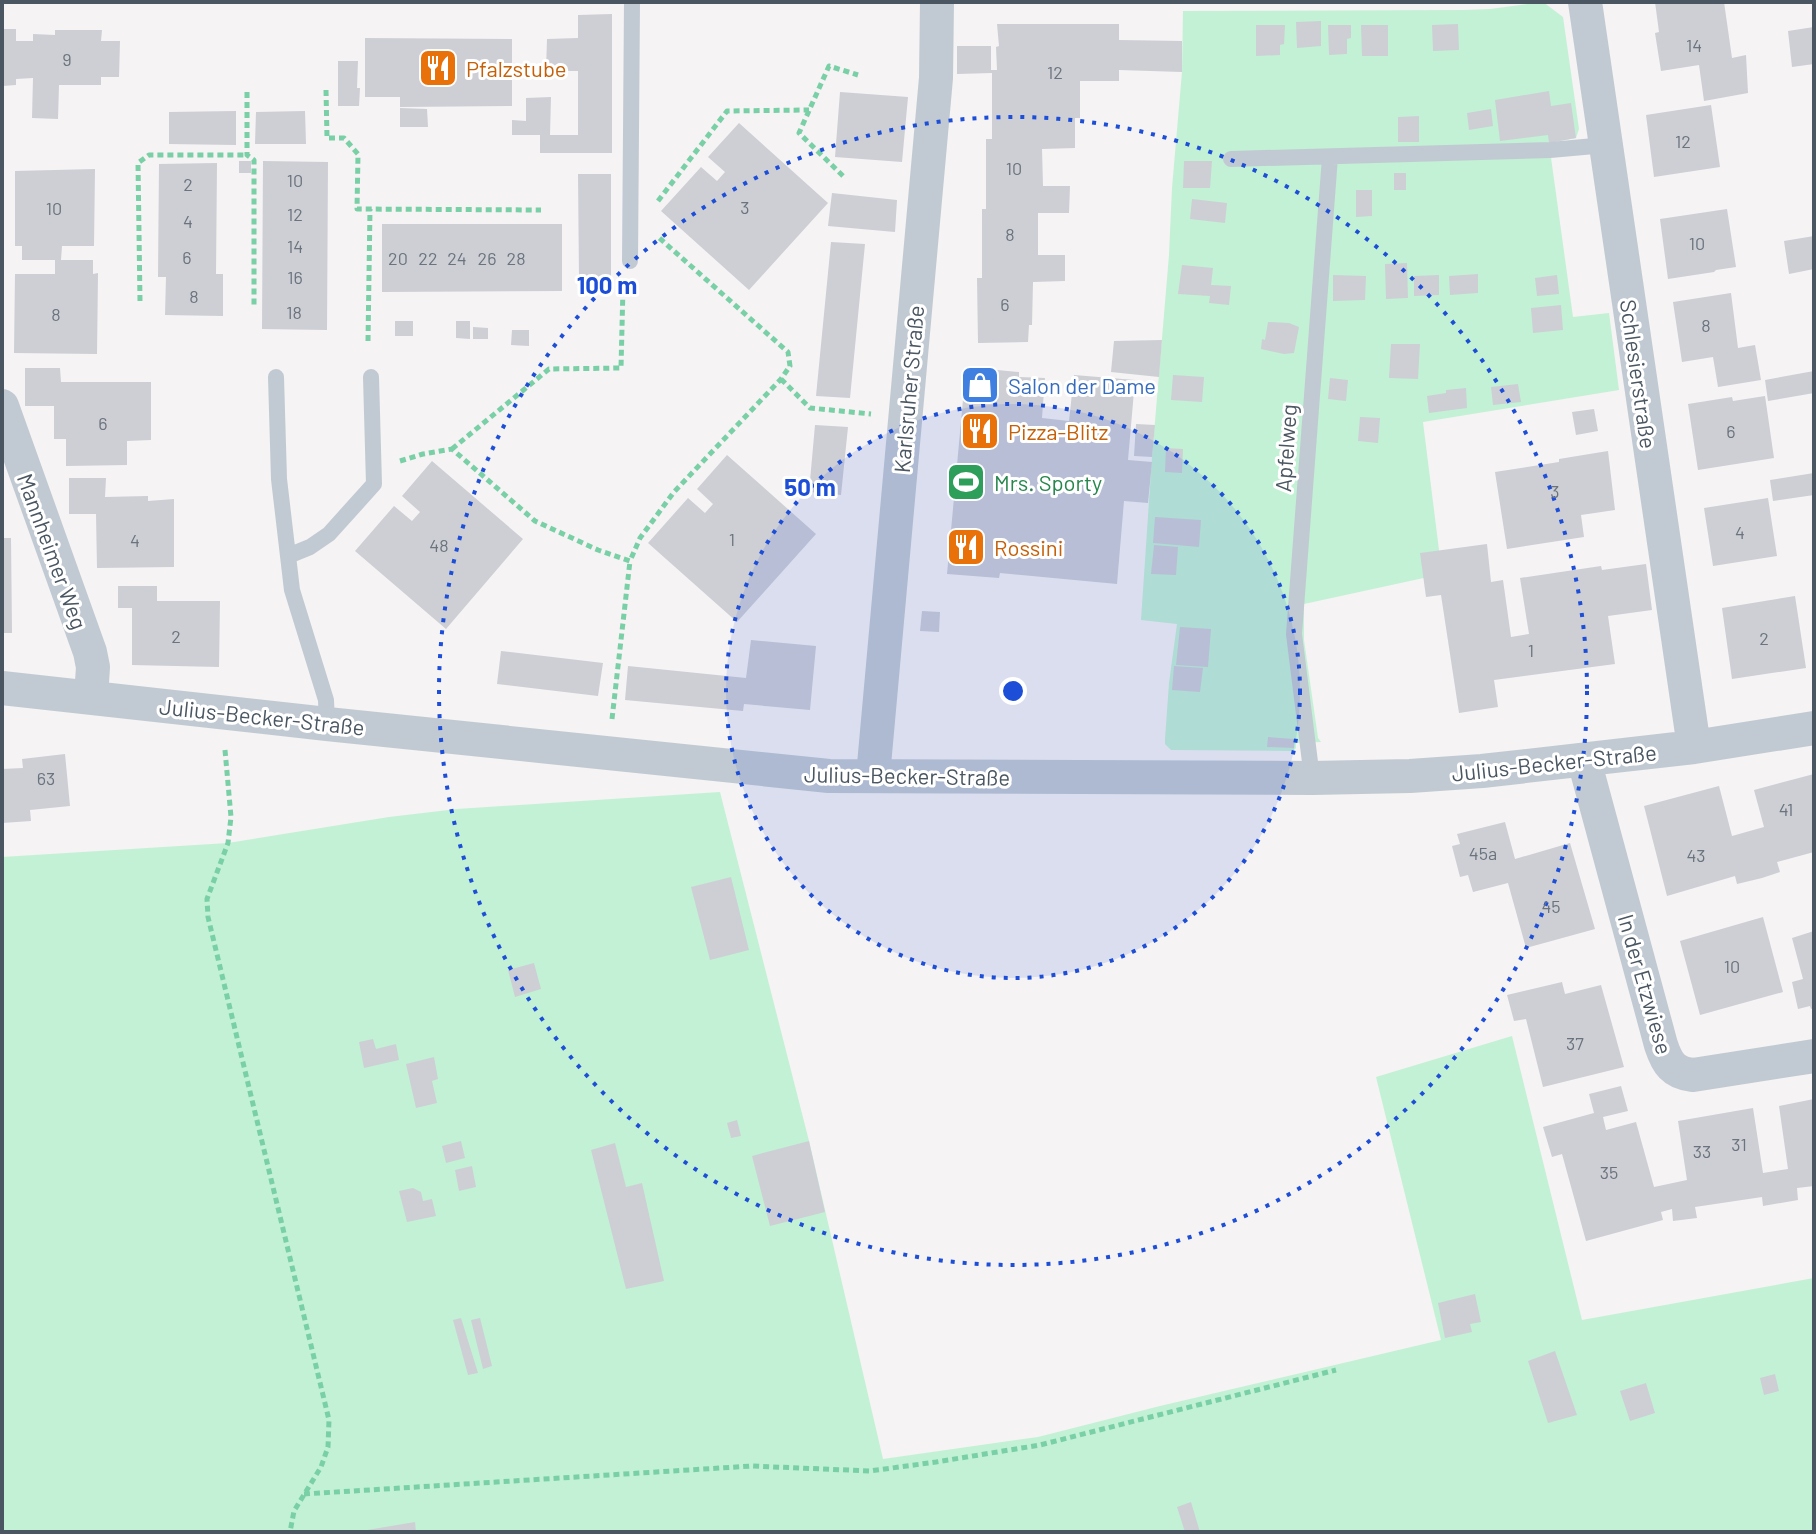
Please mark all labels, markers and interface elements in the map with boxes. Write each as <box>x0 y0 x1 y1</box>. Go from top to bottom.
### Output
house number: 14 <box>1686 34 1702 56</box>
restaurant icon: Pfalzstube <box>417 47 459 89</box>
house number: 9 <box>62 48 72 70</box>
place label: Pfalzstube <box>466 55 567 81</box>
house number: 12 <box>1047 61 1063 83</box>
house number: 12 <box>1675 130 1691 152</box>
house number: 10 <box>1006 157 1022 179</box>
house number: 10 <box>287 169 303 191</box>
house number: 2 <box>183 173 193 195</box>
house number: 3 <box>740 196 750 218</box>
house number: 10 <box>46 197 62 219</box>
house number: 12 <box>287 203 303 225</box>
house number: 4 <box>183 210 193 232</box>
house number: 8 <box>1005 223 1015 245</box>
house number: 10 <box>1689 232 1705 254</box>
house number: 14 <box>287 235 303 257</box>
house number: 6 <box>182 246 192 268</box>
house number: 20 <box>388 247 408 269</box>
house number: 22 <box>418 247 438 269</box>
house number: 24 <box>447 247 467 269</box>
house number: 26 <box>478 247 496 269</box>
house number: 28 <box>506 247 526 269</box>
house number: 16 <box>287 266 303 288</box>
text: 100 m <box>577 270 637 299</box>
house number: 8 <box>189 285 199 307</box>
house number: 6 <box>1000 293 1010 315</box>
street label: Schlesierstraße <box>1616 298 1662 450</box>
house number: 18 <box>286 301 302 323</box>
house number: 8 <box>51 303 61 325</box>
street label: Karlsruher Straße <box>888 304 928 474</box>
house number: 8 <box>1701 314 1711 336</box>
shop icon: Salon der Dame <box>959 364 1001 406</box>
place label: Salon der Dame <box>1008 372 1156 398</box>
street label: Apfelweg <box>1269 403 1301 493</box>
restaurant icon: Pizza-Blitz <box>959 410 1001 452</box>
house number: 6 <box>98 412 108 434</box>
place label: Pizza-Blitz <box>1008 418 1108 444</box>
house number: 6 <box>1726 420 1736 442</box>
sports icon: Mrs. Sporty <box>945 461 987 503</box>
place label: Mrs. Sporty <box>994 469 1102 495</box>
street label: Mannheimer Weg <box>13 470 93 632</box>
text: 50 m <box>784 472 836 501</box>
house number: 3 <box>1550 480 1560 502</box>
house number: 4 <box>1735 521 1745 543</box>
restaurant icon: Rossini <box>945 526 987 568</box>
house number: 1 <box>729 528 735 550</box>
house number: 4 <box>130 529 140 551</box>
house number: 48 <box>429 534 449 556</box>
place label: Rossini <box>994 534 1063 560</box>
house number: 2 <box>171 625 181 647</box>
house number: 2 <box>1759 627 1769 649</box>
house number: 1 <box>1528 639 1534 661</box>
centre of rings <box>999 677 1027 705</box>
street label: Julius-Becker-Straße <box>158 692 366 740</box>
street label: Julius-Becker-Straße <box>1450 738 1658 786</box>
street label: Julius-Becker-Straße <box>804 760 1010 790</box>
house number: 63 <box>37 767 55 789</box>
house number: 41 <box>1779 798 1793 820</box>
house number: 45a <box>1469 842 1497 864</box>
house number: 43 <box>1686 844 1706 866</box>
house number: 45 <box>1541 895 1561 917</box>
street label: In der Etzwiese <box>1614 911 1678 1057</box>
house number: 10 <box>1724 955 1740 977</box>
house number: 37 <box>1566 1032 1584 1054</box>
house number: 31 <box>1731 1133 1747 1155</box>
house number: 33 <box>1693 1140 1711 1162</box>
house number: 35 <box>1600 1161 1618 1183</box>

